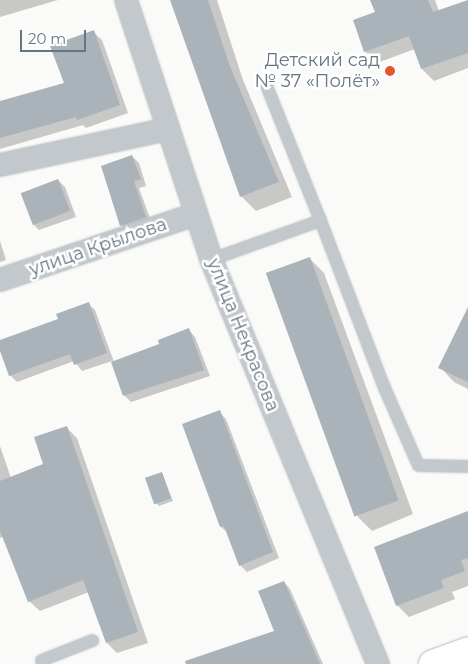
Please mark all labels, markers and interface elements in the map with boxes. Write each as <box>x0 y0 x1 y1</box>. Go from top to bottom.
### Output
scale bar <box>22 20 89 52</box>
text: 20 m <box>28 29 66 48</box>
place label: Детский сад № 37 «Полёт» <box>254 50 380 92</box>
marker: Детский сад № 37 «Полёт» <box>384 65 396 77</box>
street label: улица Крылова <box>26 213 170 281</box>
street label: улица Некрасова <box>202 255 284 415</box>

